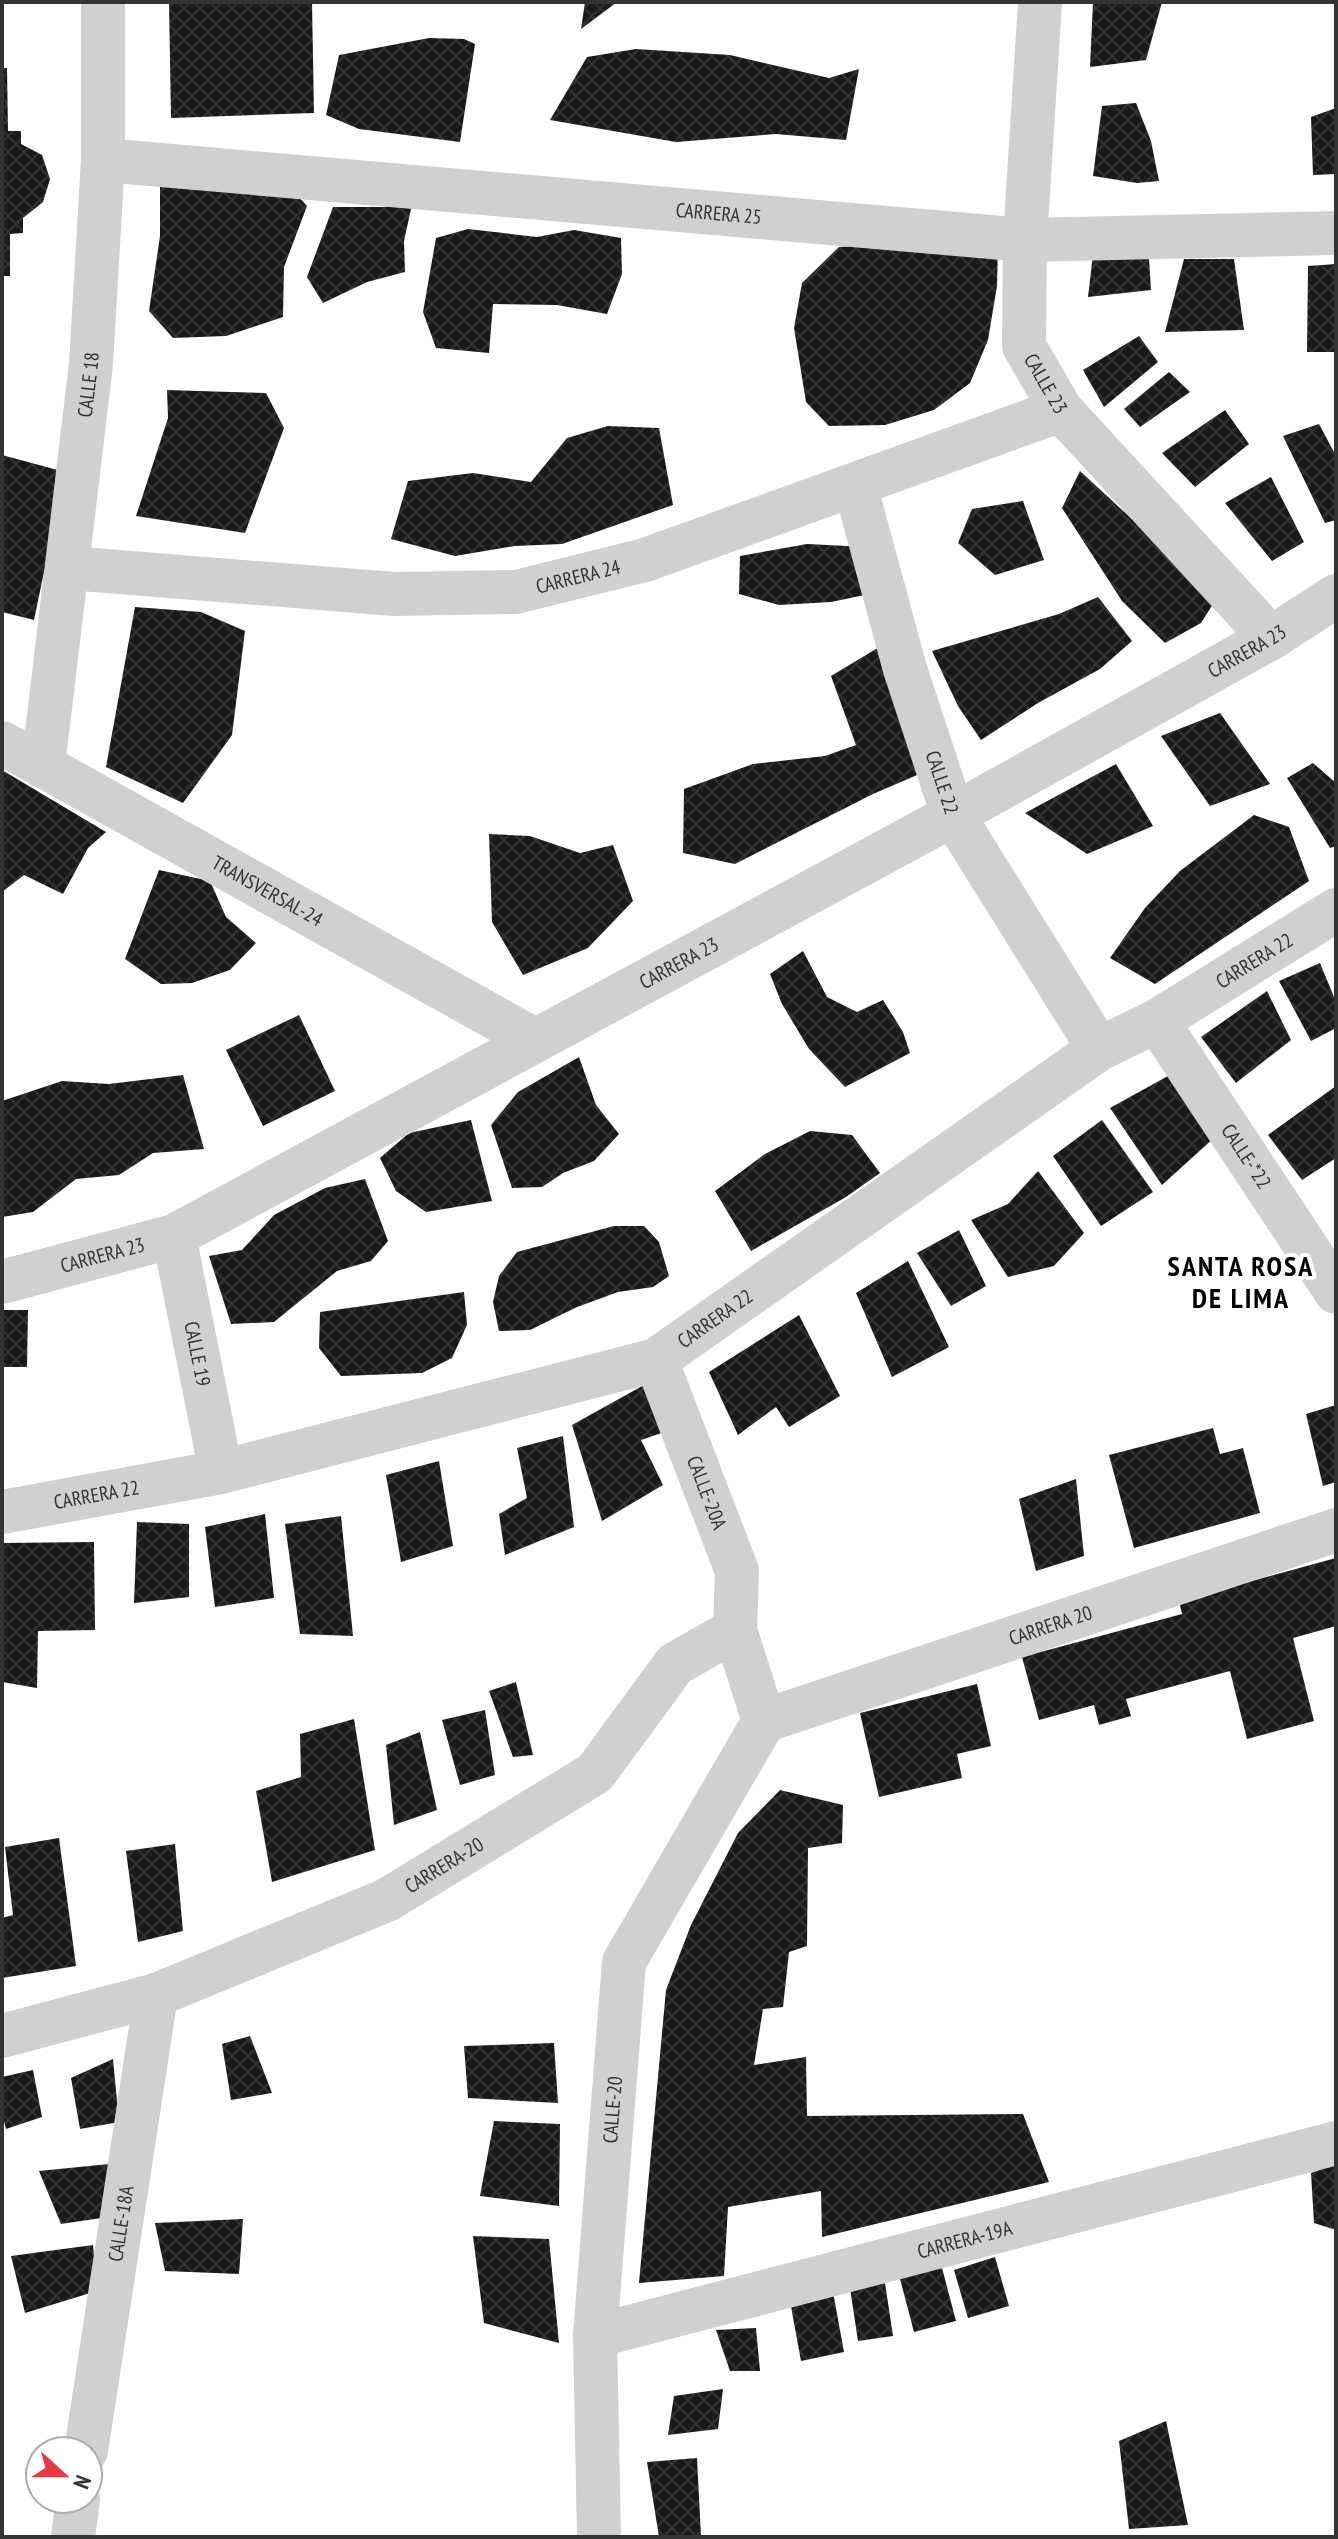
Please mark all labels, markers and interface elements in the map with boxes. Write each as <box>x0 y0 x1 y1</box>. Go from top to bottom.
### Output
street label: CARRERA 25 <box>675 197 763 230</box>
street label: CALLE 23 <box>1018 349 1073 419</box>
street label: CALLE 18 <box>72 351 105 419</box>
street label: CARRERA 24 <box>533 554 623 600</box>
street label: CARRERA 23 <box>1203 619 1291 684</box>
street label: CALLE 22 <box>920 747 965 818</box>
street label: TRANSVERSAL-24 <box>207 850 328 932</box>
street label: CARRERA 22 <box>1211 927 1298 994</box>
street label: CARRERA 23 <box>635 931 723 995</box>
street label: CALLE-*22 <box>1215 1119 1277 1194</box>
street label: CARRERA 23 <box>57 1231 147 1279</box>
district label: SANTA ROSA DE LIMA <box>1168 1247 1314 1316</box>
street label: CARRERA 22 <box>672 1283 758 1354</box>
street label: CALLE 19 <box>178 1319 217 1388</box>
street label: CALLE-20A <box>681 1452 733 1534</box>
street label: CARRERA 22 <box>52 1474 141 1515</box>
street label: CARRERA 20 <box>1005 1599 1095 1651</box>
street label: CARRERA-20 <box>400 1831 488 1899</box>
street label: CALLE-20 <box>597 2075 628 2144</box>
street label: CALLE-18A <box>102 2183 140 2264</box>
street label: CARRERA-19A <box>914 2215 1015 2265</box>
north arrow <box>24 2435 104 2515</box>
text: N <box>67 2472 98 2493</box>

